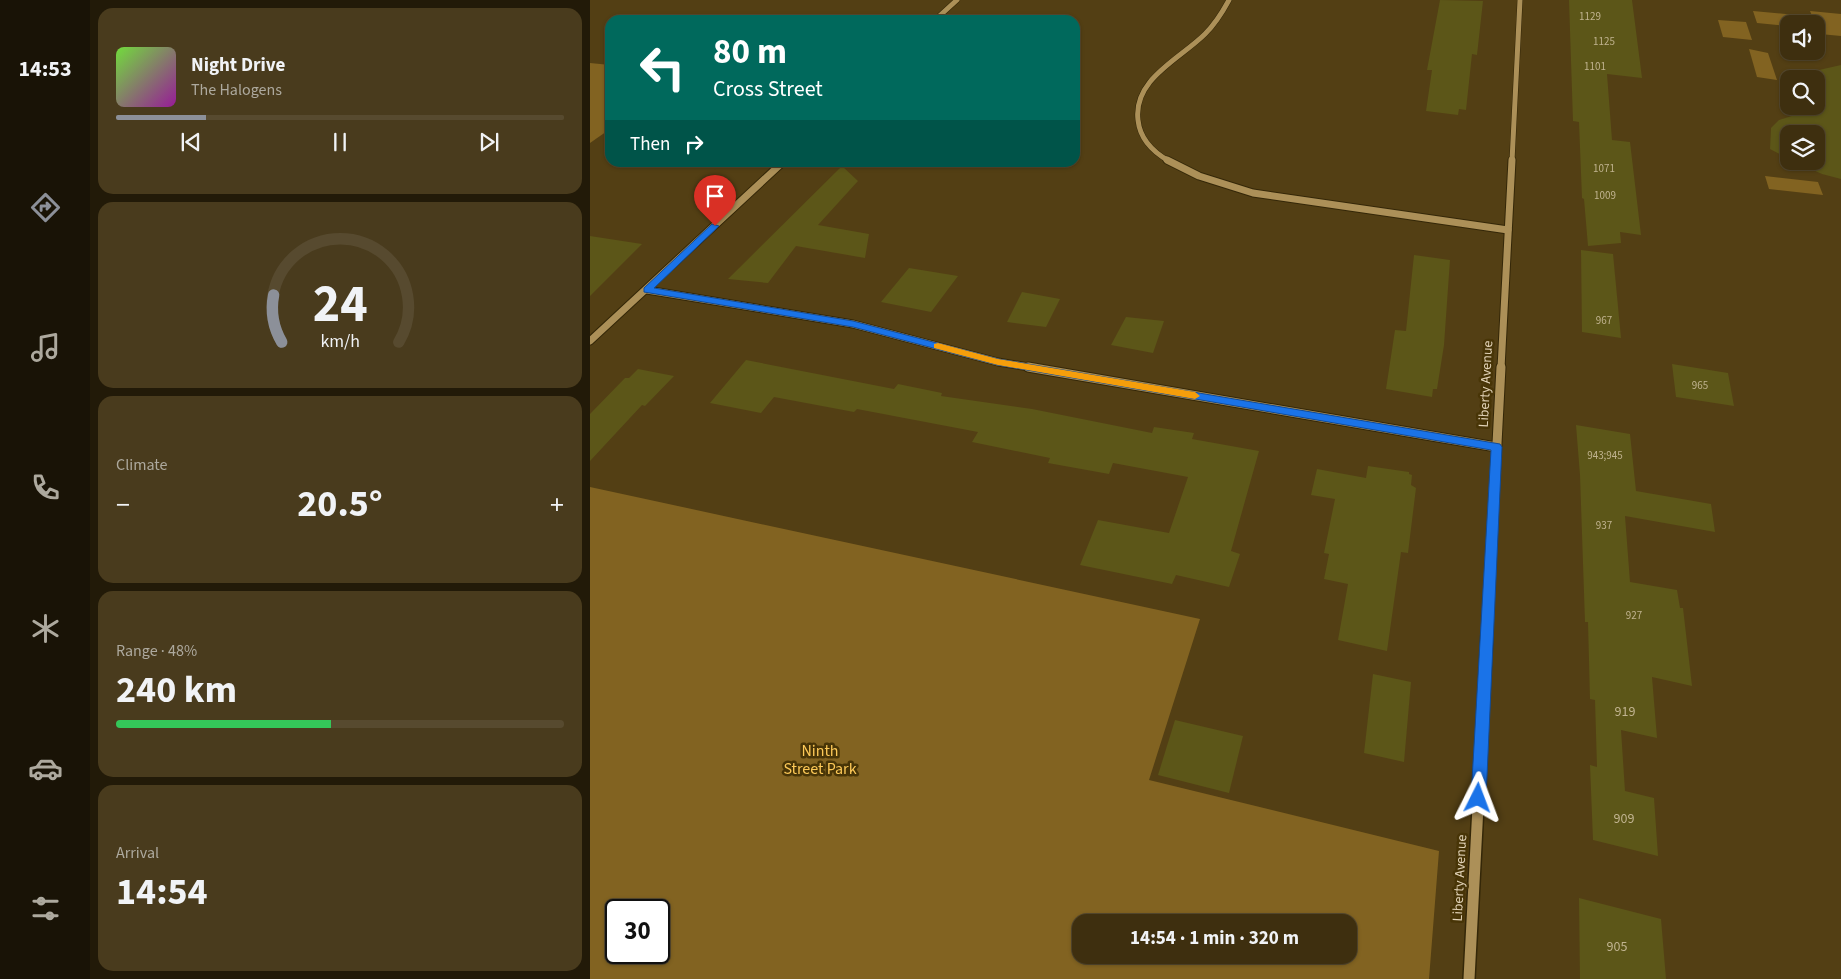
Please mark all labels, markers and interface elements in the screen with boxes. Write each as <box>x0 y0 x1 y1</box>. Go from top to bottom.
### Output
house number: 1129 <box>1579 9 1601 24</box>
map controls <box>1780 15 1825 170</box>
button: sound <box>1780 15 1825 60</box>
text: 80 m <box>713 27 787 77</box>
house number: 1125 <box>1593 34 1615 49</box>
icon: left <box>630 35 695 100</box>
text: Night Drive <box>191 52 285 79</box>
text: 14:53 <box>18 53 72 85</box>
house number: 1101 <box>1584 59 1606 74</box>
button: search <box>1780 70 1825 115</box>
text: Cross Street <box>713 73 823 105</box>
text: The Halogens <box>191 79 282 101</box>
button: layers <box>1780 125 1825 170</box>
icon: previous <box>177 128 205 156</box>
icon: pause <box>326 128 354 156</box>
icon: next <box>475 128 503 156</box>
icon: right <box>680 130 708 158</box>
text: Then <box>630 131 670 158</box>
house number: 1071 <box>1593 161 1615 176</box>
pin <box>694 175 736 226</box>
icon: arrive <box>701 182 729 210</box>
house number: 1009 <box>1594 188 1616 203</box>
icon: directions <box>28 190 63 225</box>
text: 24 <box>313 268 367 342</box>
house number: 967 <box>1596 313 1612 328</box>
text: km/h <box>320 329 360 354</box>
icon: music <box>28 330 63 365</box>
street label: Liberty Avenue <box>1474 340 1498 428</box>
house number: 965 <box>1692 378 1708 393</box>
house number: 943;945 <box>1587 448 1623 463</box>
text: Climate <box>116 454 167 476</box>
icon: phone <box>28 470 63 505</box>
text: 20.5° <box>297 477 383 531</box>
text: − <box>116 485 130 525</box>
text: + <box>550 485 564 525</box>
house number: 937 <box>1596 518 1612 533</box>
house number: 927 <box>1626 608 1642 623</box>
icon: climate <box>28 611 63 646</box>
text: Range · 48% <box>116 640 197 662</box>
text: 240 km <box>116 663 237 717</box>
house number: 919 <box>1615 702 1635 722</box>
park label: Ninth Street Park <box>783 740 857 780</box>
icon: car <box>28 751 63 786</box>
position arrow <box>1451 771 1503 823</box>
house number: 909 <box>1614 809 1634 829</box>
street label: Liberty Avenue <box>1448 834 1472 922</box>
text: Arrival <box>116 842 159 864</box>
text: 14:54 <box>116 865 208 919</box>
icon: filters <box>28 891 63 926</box>
speed limit sign: 30 <box>605 899 670 964</box>
text: 14:54 · 1 min · 320 m <box>1130 925 1299 952</box>
house number: 905 <box>1607 937 1627 957</box>

